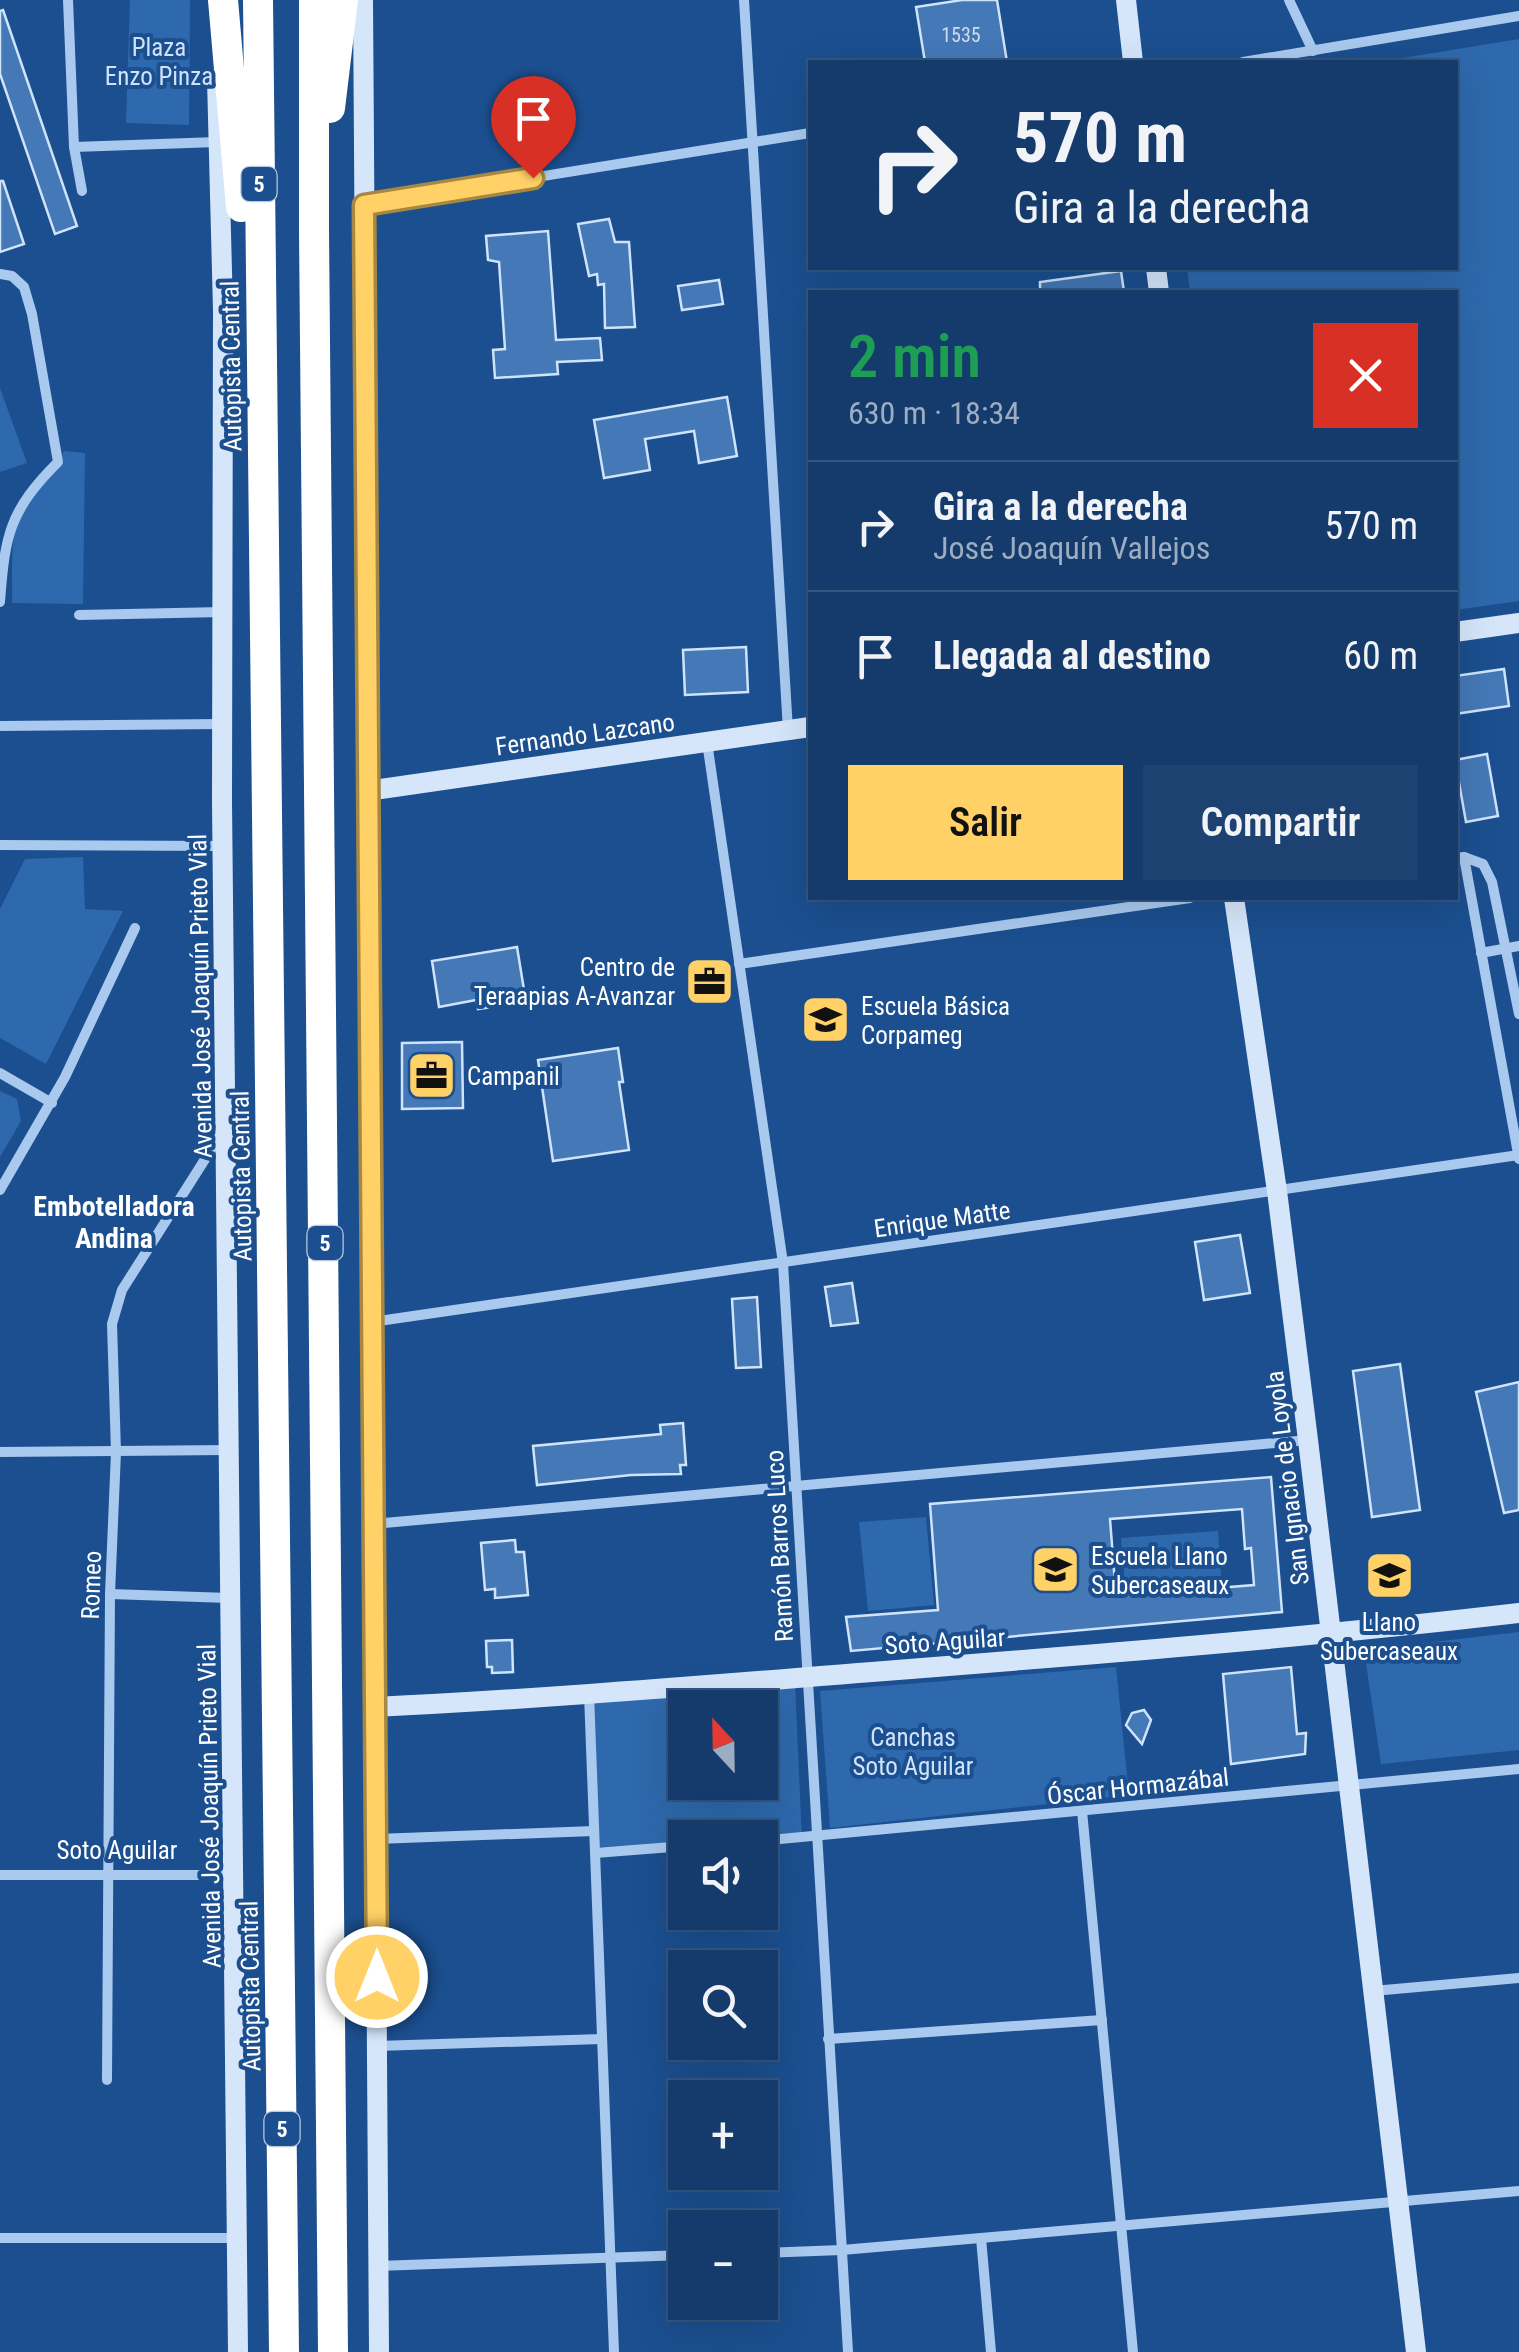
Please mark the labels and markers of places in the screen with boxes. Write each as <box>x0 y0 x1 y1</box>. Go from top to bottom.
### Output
pin <box>491 76 576 179</box>
place label: Centro de Teraapias A-Avanzar <box>474 953 675 1011</box>
office icon: Centro de Teraapias A-Avanzar <box>684 955 736 1007</box>
place label: Escuela Básica Corpameg <box>861 992 1010 1050</box>
school or university icon: Escuela Básica Corpameg <box>800 994 852 1046</box>
office icon: Campanil <box>406 1050 458 1102</box>
place label: Campanil <box>467 1062 560 1091</box>
place label: Escuela Llano Subercaseaux <box>1091 1542 1229 1600</box>
school or university icon: Escuela Llano Subercaseaux <box>1030 1544 1082 1596</box>
school or university icon: Llano Subercaseaux <box>1363 1550 1415 1602</box>
place label: Llano Subercaseaux <box>1320 1608 1458 1666</box>

